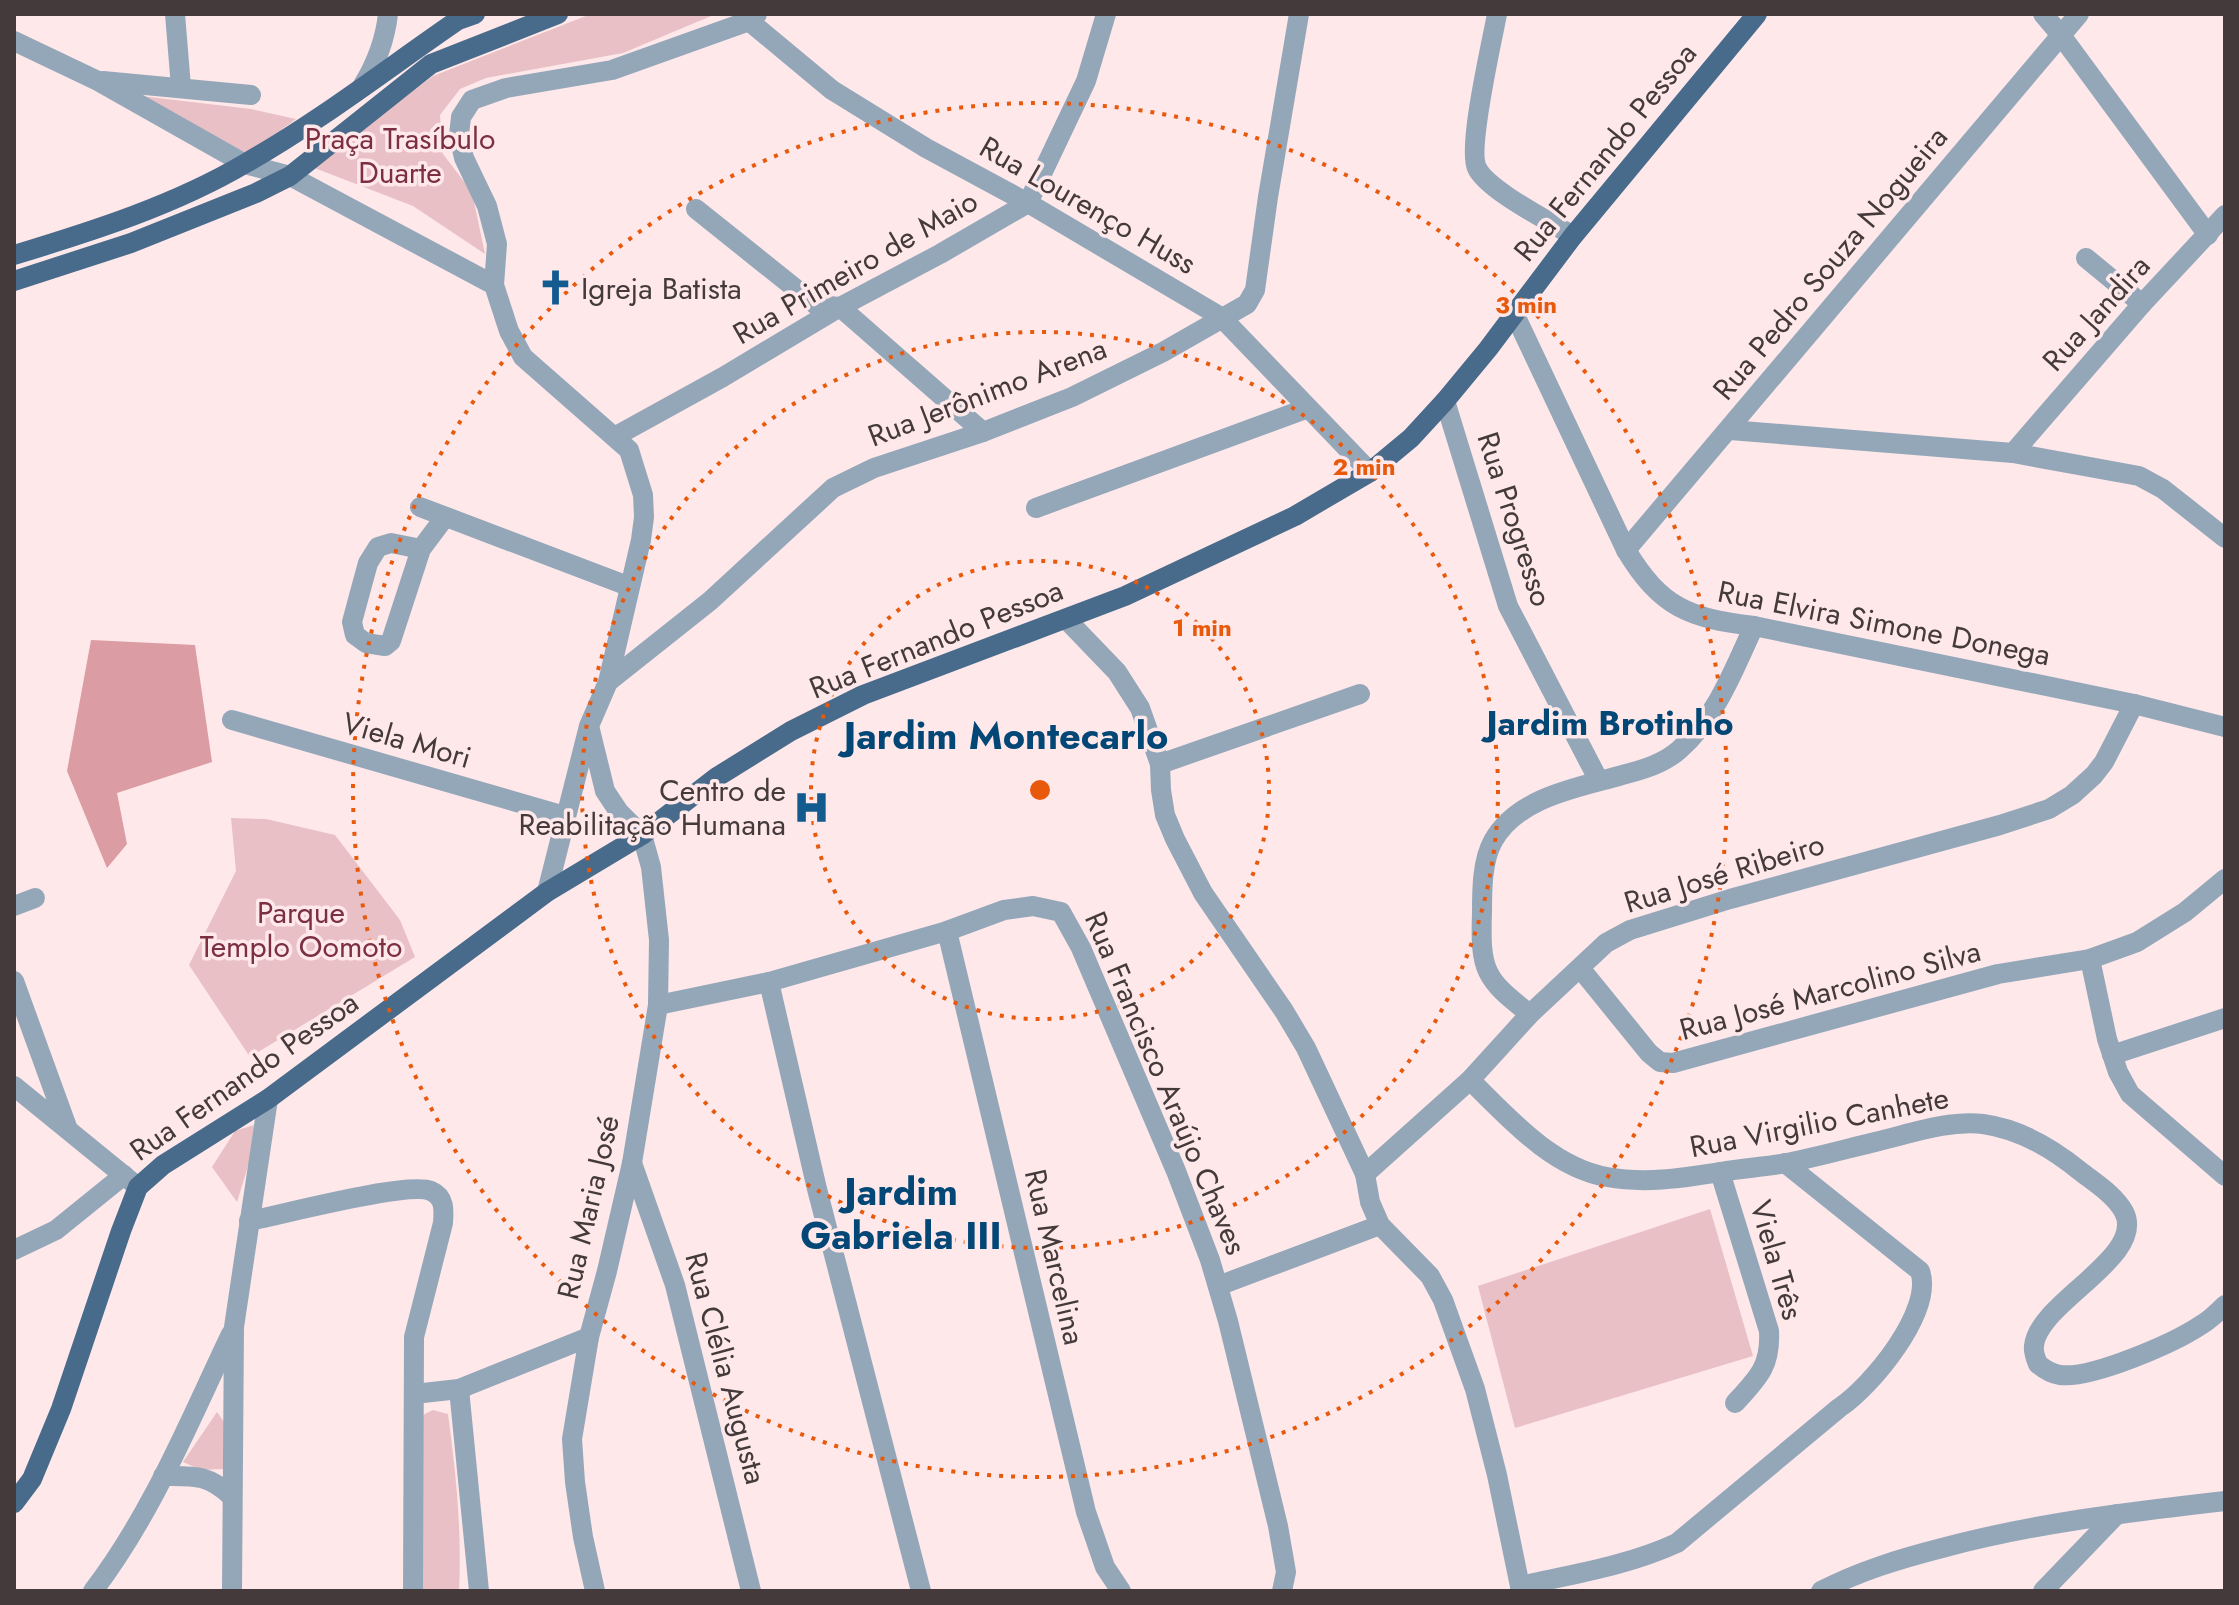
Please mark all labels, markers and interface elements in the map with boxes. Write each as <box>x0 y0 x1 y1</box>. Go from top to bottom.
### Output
street label: Rua Fernando Pessoa <box>1503 33 1707 271</box>
park label: Praça Trasíbulo Duarte <box>305 117 495 194</box>
street label: Rua Pedro Souza Nogueira <box>1702 117 1958 409</box>
street label: Rua Lourenço Huss <box>972 125 1204 285</box>
street label: Rua Primeiro de Maio <box>725 179 985 355</box>
street label: Rua Jandira <box>2032 245 2160 381</box>
place label: Igreja Batista <box>581 267 742 310</box>
church icon: Igreja Batista <box>536 269 574 307</box>
text: 3 min <box>1495 287 1557 322</box>
street label: Rua Jerônimo Arena <box>861 327 1113 457</box>
street label: Rua Progresso <box>1467 426 1563 612</box>
text: 2 min <box>1332 449 1396 484</box>
street label: Rua Fernando Pessoa <box>803 568 1069 710</box>
street label: Rua Elvira Simone Donega <box>1714 570 2054 676</box>
text: 1 min <box>1172 610 1232 645</box>
district label: Jardim Brotinho <box>1480 699 1734 748</box>
street label: Viela Mori <box>338 701 476 779</box>
district label: Jardim Montecarlo <box>837 708 1168 763</box>
place label: Centro de Reabilitação Humana <box>519 769 786 846</box>
centre of rings <box>1026 776 1054 804</box>
hospital icon: Centro de Reabilitação Humana <box>793 788 831 826</box>
street label: Rua José Ribeiro <box>1619 822 1829 924</box>
park label: Parque Templo Oomoto <box>200 891 402 968</box>
street label: Rua Francisco Araújo Chaves <box>1074 905 1258 1261</box>
street label: Rua José Marcolino Silva <box>1675 929 1985 1051</box>
street label: Rua Fernando Pessoa <box>121 981 367 1171</box>
street label: Rua Virgilio Canhete <box>1686 1076 1952 1168</box>
street label: Rua Maria José <box>546 1111 630 1303</box>
district label: Jardim Gabriela III <box>800 1164 1002 1263</box>
street label: Rua Marcelina <box>1014 1165 1096 1349</box>
street label: Viela Três <box>1739 1195 1815 1325</box>
street label: Rua Clélia Augusta <box>674 1247 778 1489</box>

